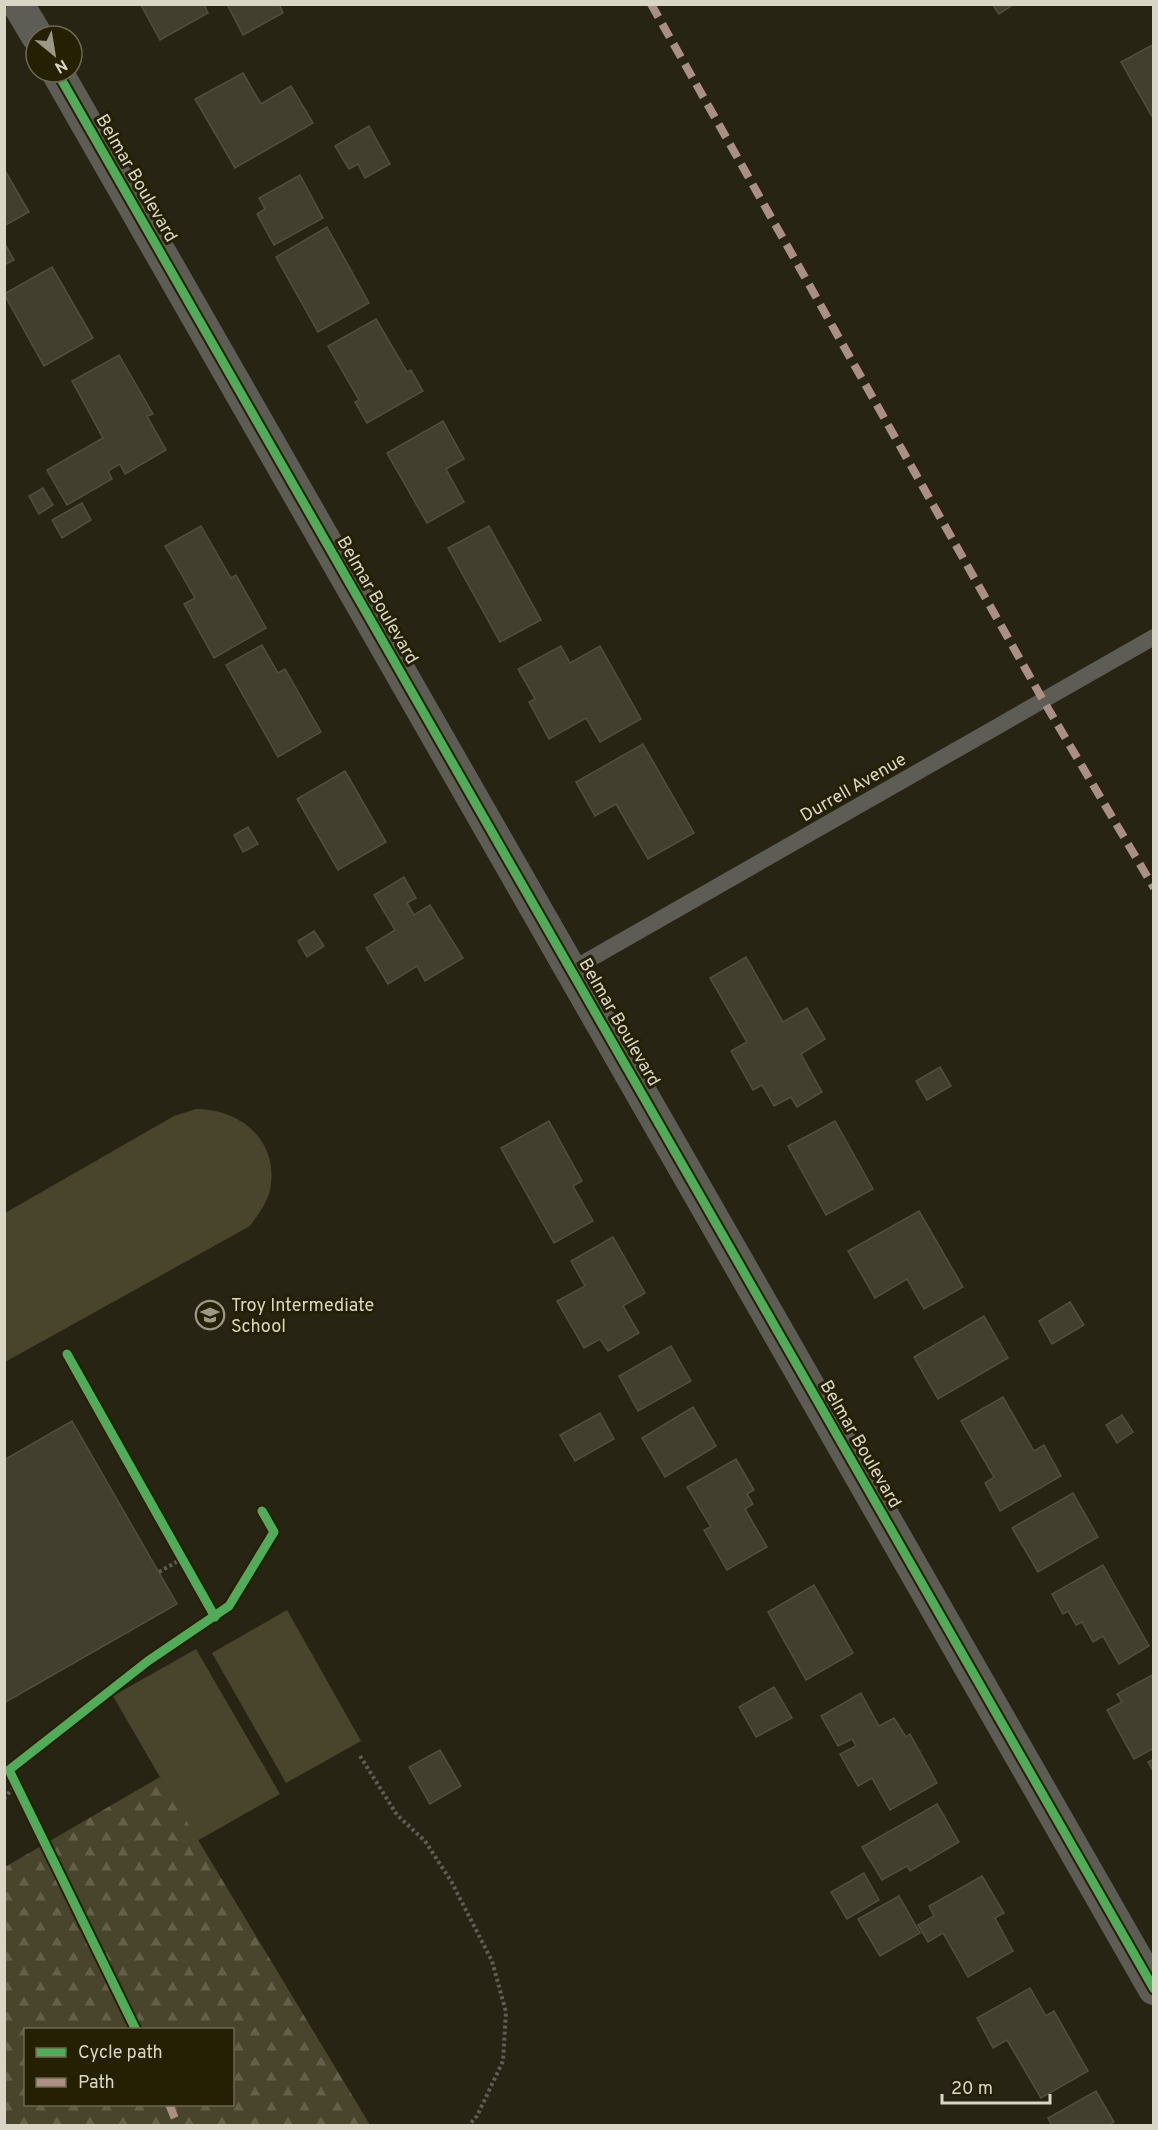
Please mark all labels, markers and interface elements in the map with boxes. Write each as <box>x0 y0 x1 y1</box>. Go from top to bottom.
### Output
north arrow <box>24 24 84 84</box>
text: N <box>51 54 70 77</box>
street label: Belmar Boulevard <box>90 111 182 247</box>
street label: Belmar Boulevard <box>331 533 423 669</box>
street label: Durrell Avenue <box>797 749 911 828</box>
street label: Belmar Boulevard <box>573 955 665 1091</box>
place label: Troy Intermediate School <box>231 1295 374 1339</box>
school or university icon: Troy Intermediate School <box>194 1299 226 1331</box>
street label: Belmar Boulevard <box>814 1377 906 1513</box>
legend <box>24 2028 234 2106</box>
text: Cycle path <box>78 2042 163 2065</box>
scale bar <box>942 2067 1050 2105</box>
text: Path <box>78 2072 115 2095</box>
text: 20 m <box>951 2078 993 2101</box>

